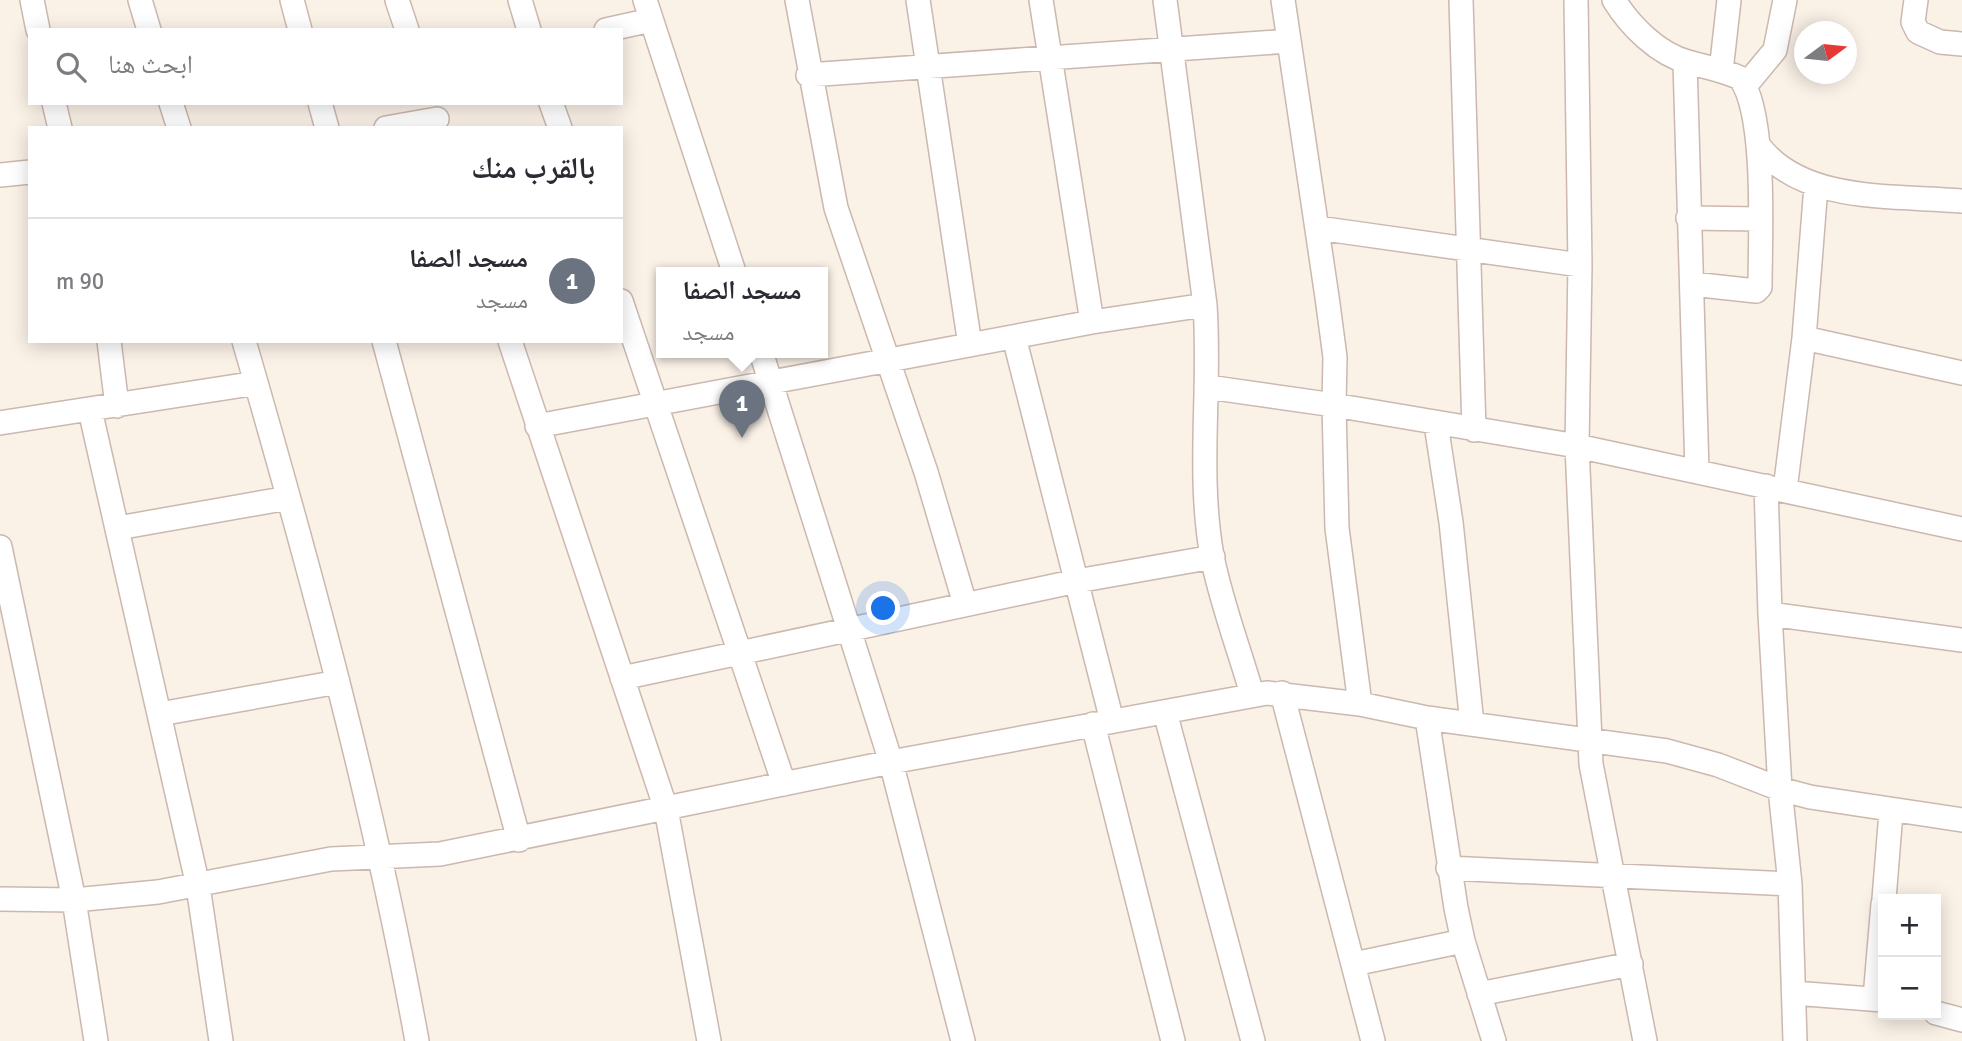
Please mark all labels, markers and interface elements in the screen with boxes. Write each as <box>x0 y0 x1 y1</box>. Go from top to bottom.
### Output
north arrow <box>1794 21 1857 84</box>
search box <box>28 28 623 105</box>
icon: search <box>52 48 90 86</box>
text: ابحث هنا <box>108 49 193 81</box>
text: بالقرب منك <box>471 150 595 187</box>
text: مسجد الصفا <box>409 243 528 275</box>
text: 90 m <box>56 267 104 296</box>
text: 1 <box>566 267 578 296</box>
popup <box>656 267 828 358</box>
text: مسجد الصفا <box>682 275 802 307</box>
text: مسجد <box>476 286 528 315</box>
text: مسجد <box>682 318 734 347</box>
pin: 1 <box>719 380 765 438</box>
your location <box>866 591 900 625</box>
map controls <box>1878 894 1941 1020</box>
button: + <box>1878 894 1941 957</box>
button: − <box>1878 957 1941 1020</box>

